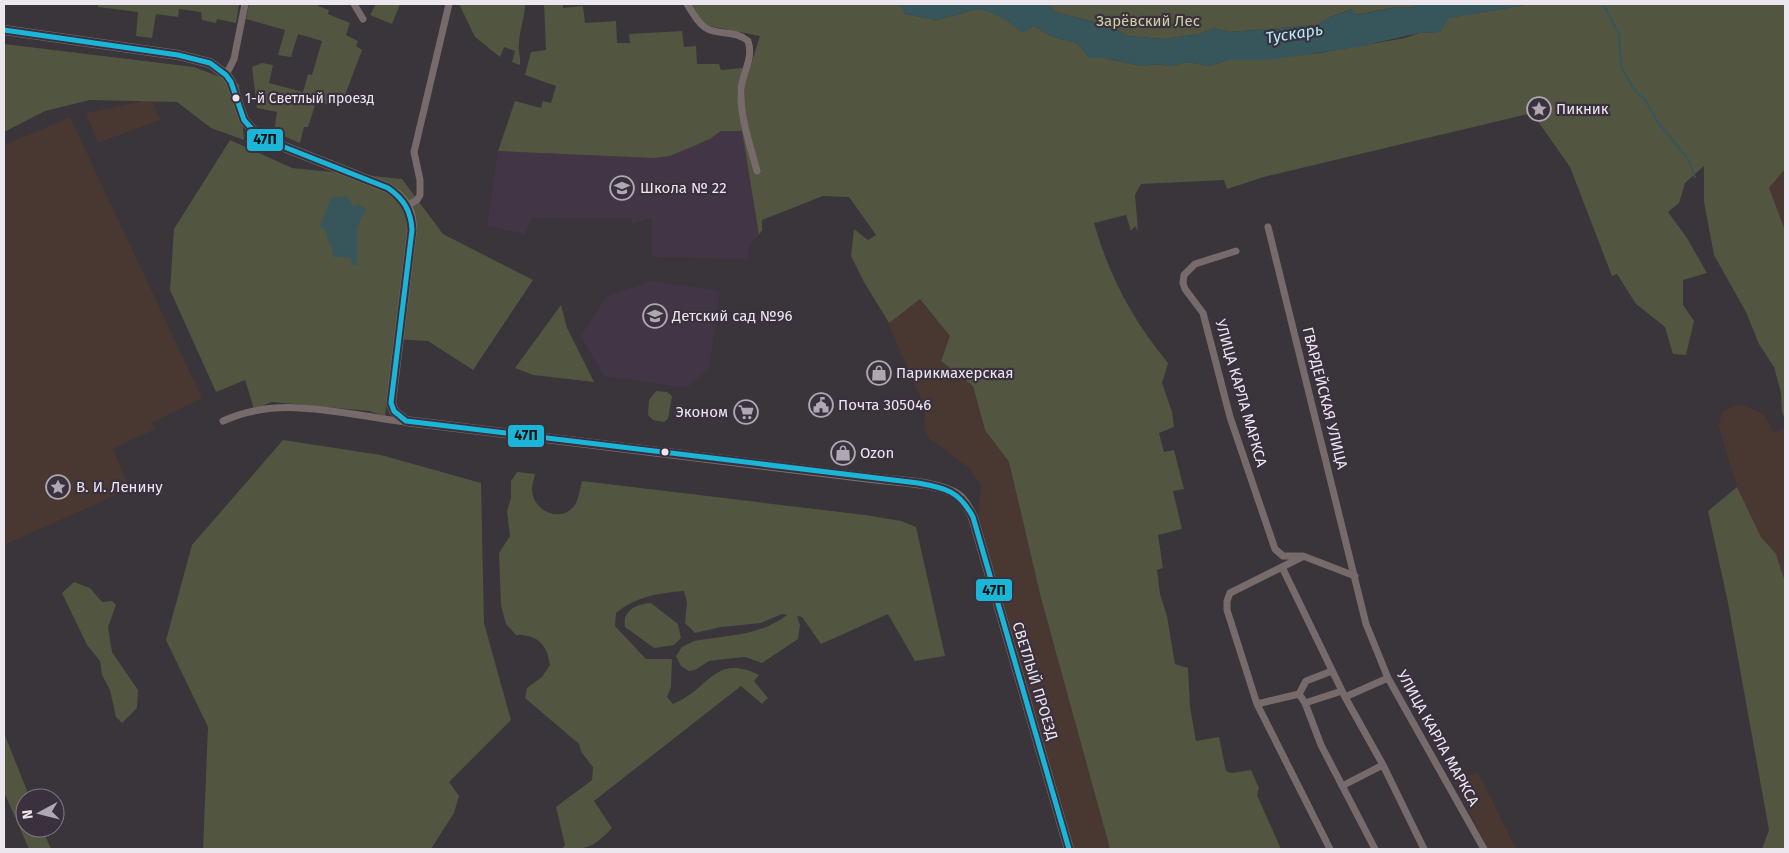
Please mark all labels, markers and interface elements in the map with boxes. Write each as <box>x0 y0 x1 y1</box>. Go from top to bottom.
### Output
park label: Зарёвский Лес <box>1096 12 1200 30</box>
water label: Тускарь <box>1264 20 1324 47</box>
place label: 1-й Светлый проезд <box>245 90 375 107</box>
marker: 1-й Светлый проезд <box>231 93 241 103</box>
place icon: Пикник <box>1526 96 1552 122</box>
place label: Пикник <box>1556 100 1609 118</box>
line badge: 47П <box>246 128 284 152</box>
text: 47П <box>253 131 277 148</box>
school or university icon: Школа № 22 <box>609 175 635 201</box>
place label: Школа № 22 <box>640 179 727 197</box>
school or university icon: Детский сад №96 <box>642 303 668 329</box>
place label: Детский сад №96 <box>671 307 793 325</box>
street label: УЛИЦА КАРЛА МАРКСА <box>1211 317 1271 469</box>
street label: ГВАРДЕЙСКАЯ УЛИЦА <box>1299 325 1351 471</box>
shop icon: Парикмахерская <box>866 360 892 386</box>
place label: Парикмахерская <box>896 364 1014 382</box>
public building icon: Почта 305046 <box>808 392 834 418</box>
place label: Почта 305046 <box>838 396 931 414</box>
supermarket icon: Эконом <box>733 399 759 425</box>
place label: Эконом <box>676 403 728 421</box>
line badge: 47П <box>507 424 545 448</box>
text: 47П <box>514 427 538 444</box>
shop icon: Ozon <box>830 440 856 466</box>
place label: Ozon <box>860 444 894 462</box>
unlabelled marker <box>660 447 670 457</box>
place icon: В. И. Ленину <box>45 474 71 500</box>
place label: В. И. Ленину <box>76 478 163 496</box>
line badge: 47П <box>975 578 1013 602</box>
text: 47П <box>982 582 1006 599</box>
street label: СВЕТЛЫЙ ПРОЕЗД <box>1008 620 1062 742</box>
street label: УЛИЦА КАРЛА МАРКСА <box>1393 667 1483 810</box>
north arrow <box>15 788 65 838</box>
text: N <box>19 809 37 820</box>

